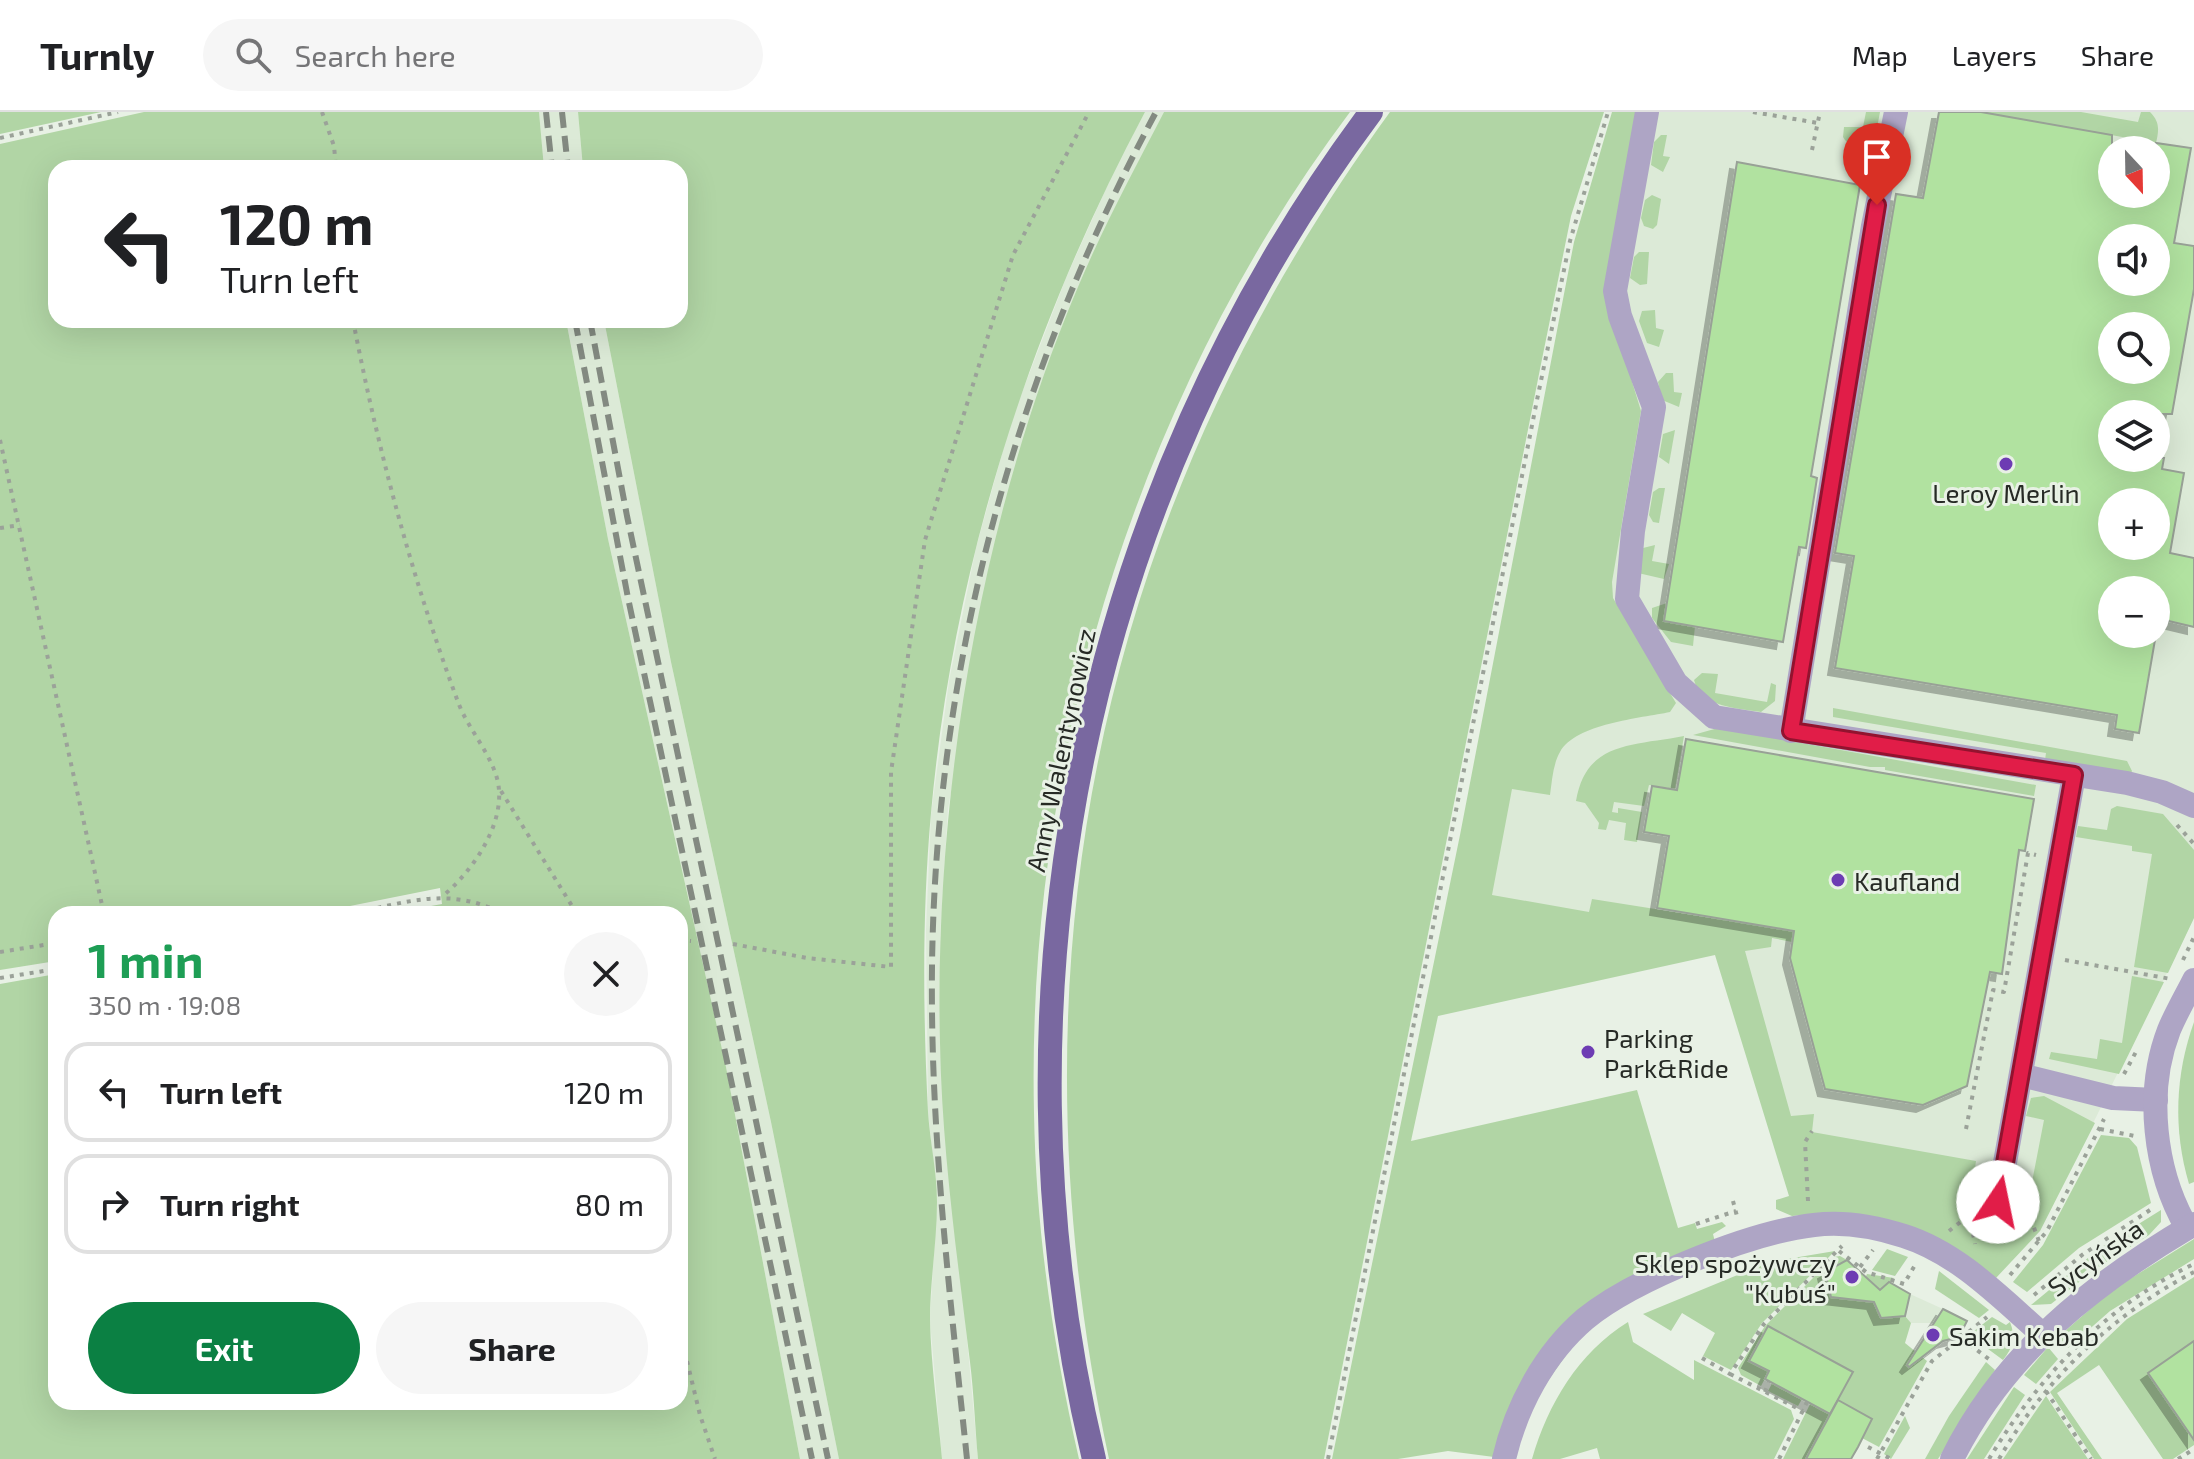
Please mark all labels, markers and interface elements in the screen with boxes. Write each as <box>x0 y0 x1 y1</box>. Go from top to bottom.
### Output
search box <box>203 19 763 91</box>
text: Turnly <box>40 32 155 78</box>
icon: search <box>231 33 275 77</box>
text: Search here <box>295 37 456 73</box>
text: Map <box>1852 38 1908 72</box>
text: Layers <box>1952 38 2037 72</box>
text: Share <box>2081 38 2154 72</box>
pin <box>1843 123 1911 205</box>
icon: arrive <box>1855 135 1899 179</box>
north arrow <box>2098 136 2170 208</box>
map controls <box>2098 136 2170 648</box>
text: 120 m <box>220 189 374 256</box>
icon: left <box>88 192 192 296</box>
button: sound <box>2098 224 2170 296</box>
text: Turn left <box>220 257 359 300</box>
button: search <box>2098 312 2170 384</box>
button: layers <box>2098 400 2170 472</box>
marker: Leroy Merlin <box>1997 455 2015 473</box>
place label: Leroy Merlin <box>1932 477 2080 508</box>
button: + <box>2098 488 2170 560</box>
button: − <box>2098 576 2170 648</box>
street label: Anny Walentynowicz <box>1019 626 1101 874</box>
place label: Kaufland <box>1854 865 1960 896</box>
marker: Kaufland <box>1829 871 1847 889</box>
text: 1 min <box>88 930 204 988</box>
button: close <box>564 932 648 1016</box>
text: 350 m · 19:08 <box>88 989 241 1020</box>
place label: Parking Park&Ride <box>1604 1022 1729 1083</box>
marker: Parking Park&Ride <box>1579 1043 1597 1061</box>
icon: left <box>92 1070 136 1114</box>
text: Turn left <box>160 1074 282 1110</box>
text: 120 m <box>564 1074 644 1110</box>
position arrow <box>1956 1160 2040 1244</box>
icon: right <box>92 1182 136 1226</box>
text: Turn right <box>160 1186 300 1222</box>
text: 80 m <box>575 1186 644 1222</box>
street label: Sycyńska <box>2041 1212 2149 1302</box>
place label: Sklep spożywczy "Kubuś" <box>1634 1247 1836 1308</box>
marker: Sklep spożywczy "Kubuś" <box>1843 1268 1861 1286</box>
button: Exit <box>88 1302 360 1394</box>
button: Share <box>376 1302 648 1394</box>
place label: Sakim Kebab <box>1949 1320 2099 1351</box>
marker: Sakim Kebab <box>1924 1326 1942 1344</box>

